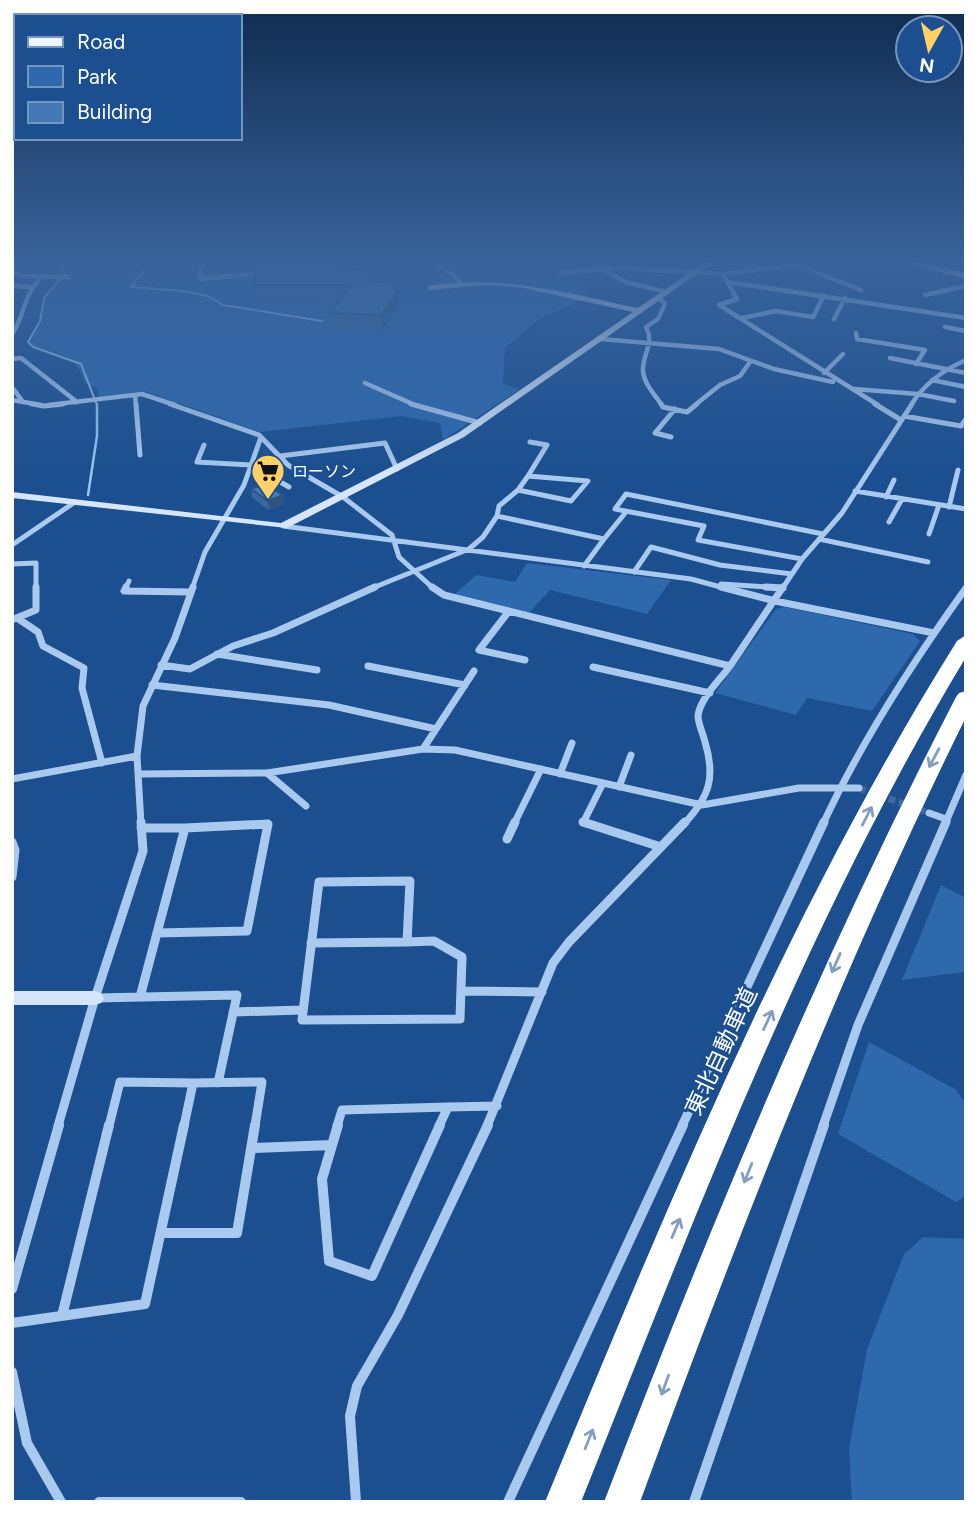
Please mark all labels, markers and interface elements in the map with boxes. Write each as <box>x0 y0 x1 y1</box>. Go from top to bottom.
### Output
legend <box>14 14 242 140</box>
north arrow <box>894 14 964 84</box>
text: Road <box>77 29 125 54</box>
text: N <box>918 53 936 78</box>
text: Park <box>77 64 118 89</box>
text: Building <box>77 99 152 124</box>
supermarket icon: ローソン <box>249 452 287 501</box>
place label: ローソン <box>292 462 356 481</box>
one-way arrow <box>927 747 940 768</box>
one-way arrow <box>860 806 874 826</box>
one-way arrow <box>829 952 842 973</box>
street label: 東北自動車道 <box>679 983 763 1119</box>
one-way arrow <box>762 1010 775 1031</box>
one-way arrow <box>740 1161 753 1183</box>
one-way arrow <box>670 1218 683 1240</box>
one-way arrow <box>658 1373 671 1395</box>
one-way arrow <box>583 1428 596 1450</box>

